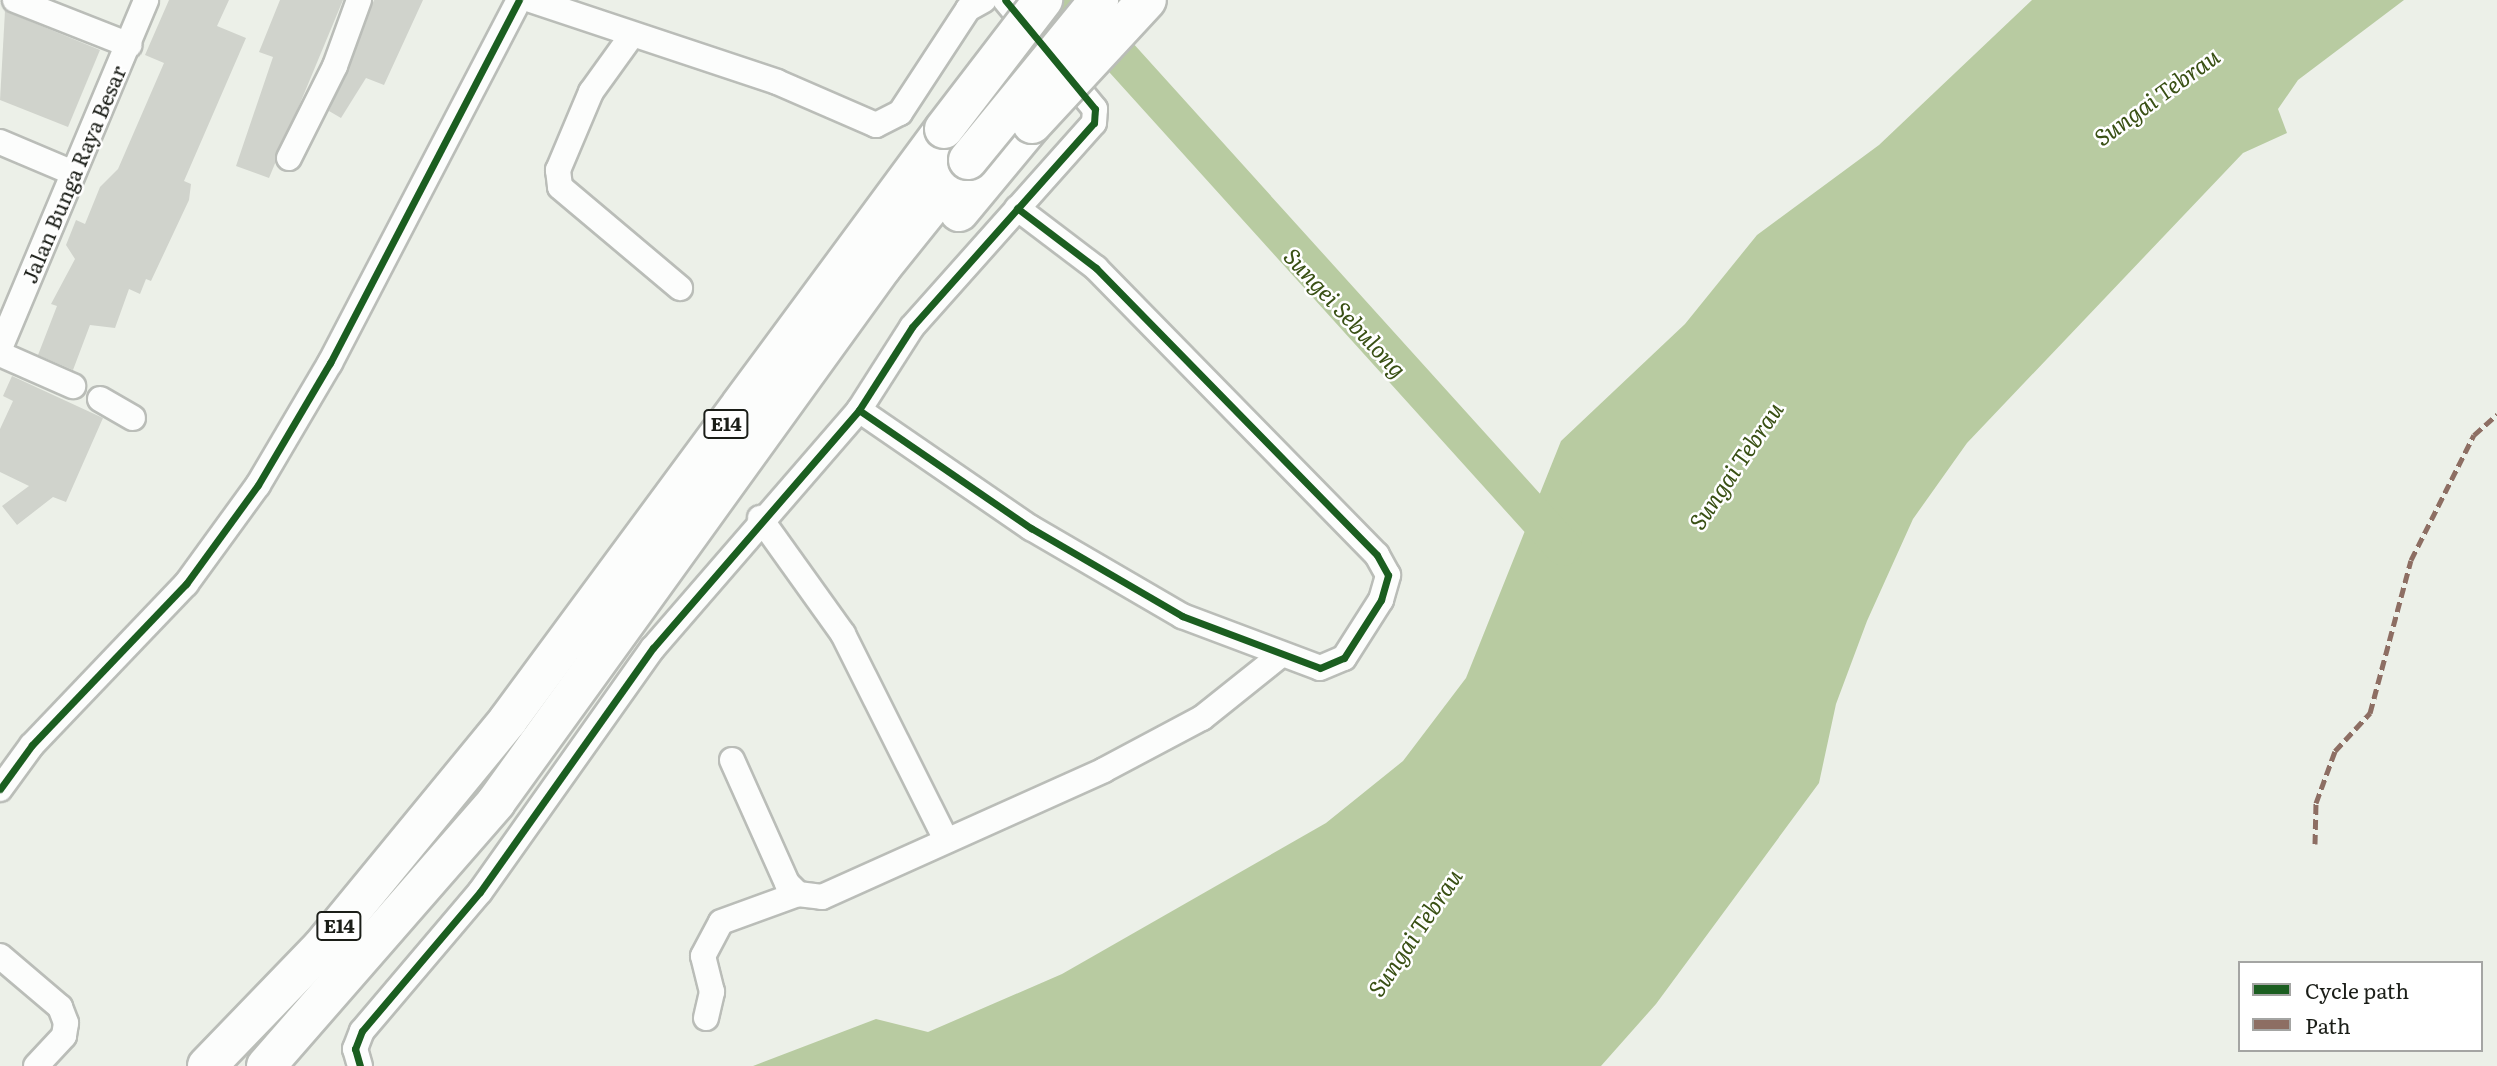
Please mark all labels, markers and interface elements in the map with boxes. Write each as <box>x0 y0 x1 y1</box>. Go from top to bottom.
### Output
water label: Sungai Tebrau <box>2088 41 2224 151</box>
street label: Jalan Bunga Raya Besar <box>16 61 130 287</box>
water label: Sungei Sebulong <box>1279 242 1413 382</box>
water label: Sungai Tebrau <box>1682 396 1788 534</box>
road number: E14 <box>703 408 749 440</box>
water label: Sungai Tebrau <box>1361 863 1467 1001</box>
road number: E14 <box>316 910 362 942</box>
legend <box>2238 961 2483 1052</box>
text: Cycle path <box>2305 974 2409 1005</box>
text: Path <box>2305 1009 2351 1040</box>

